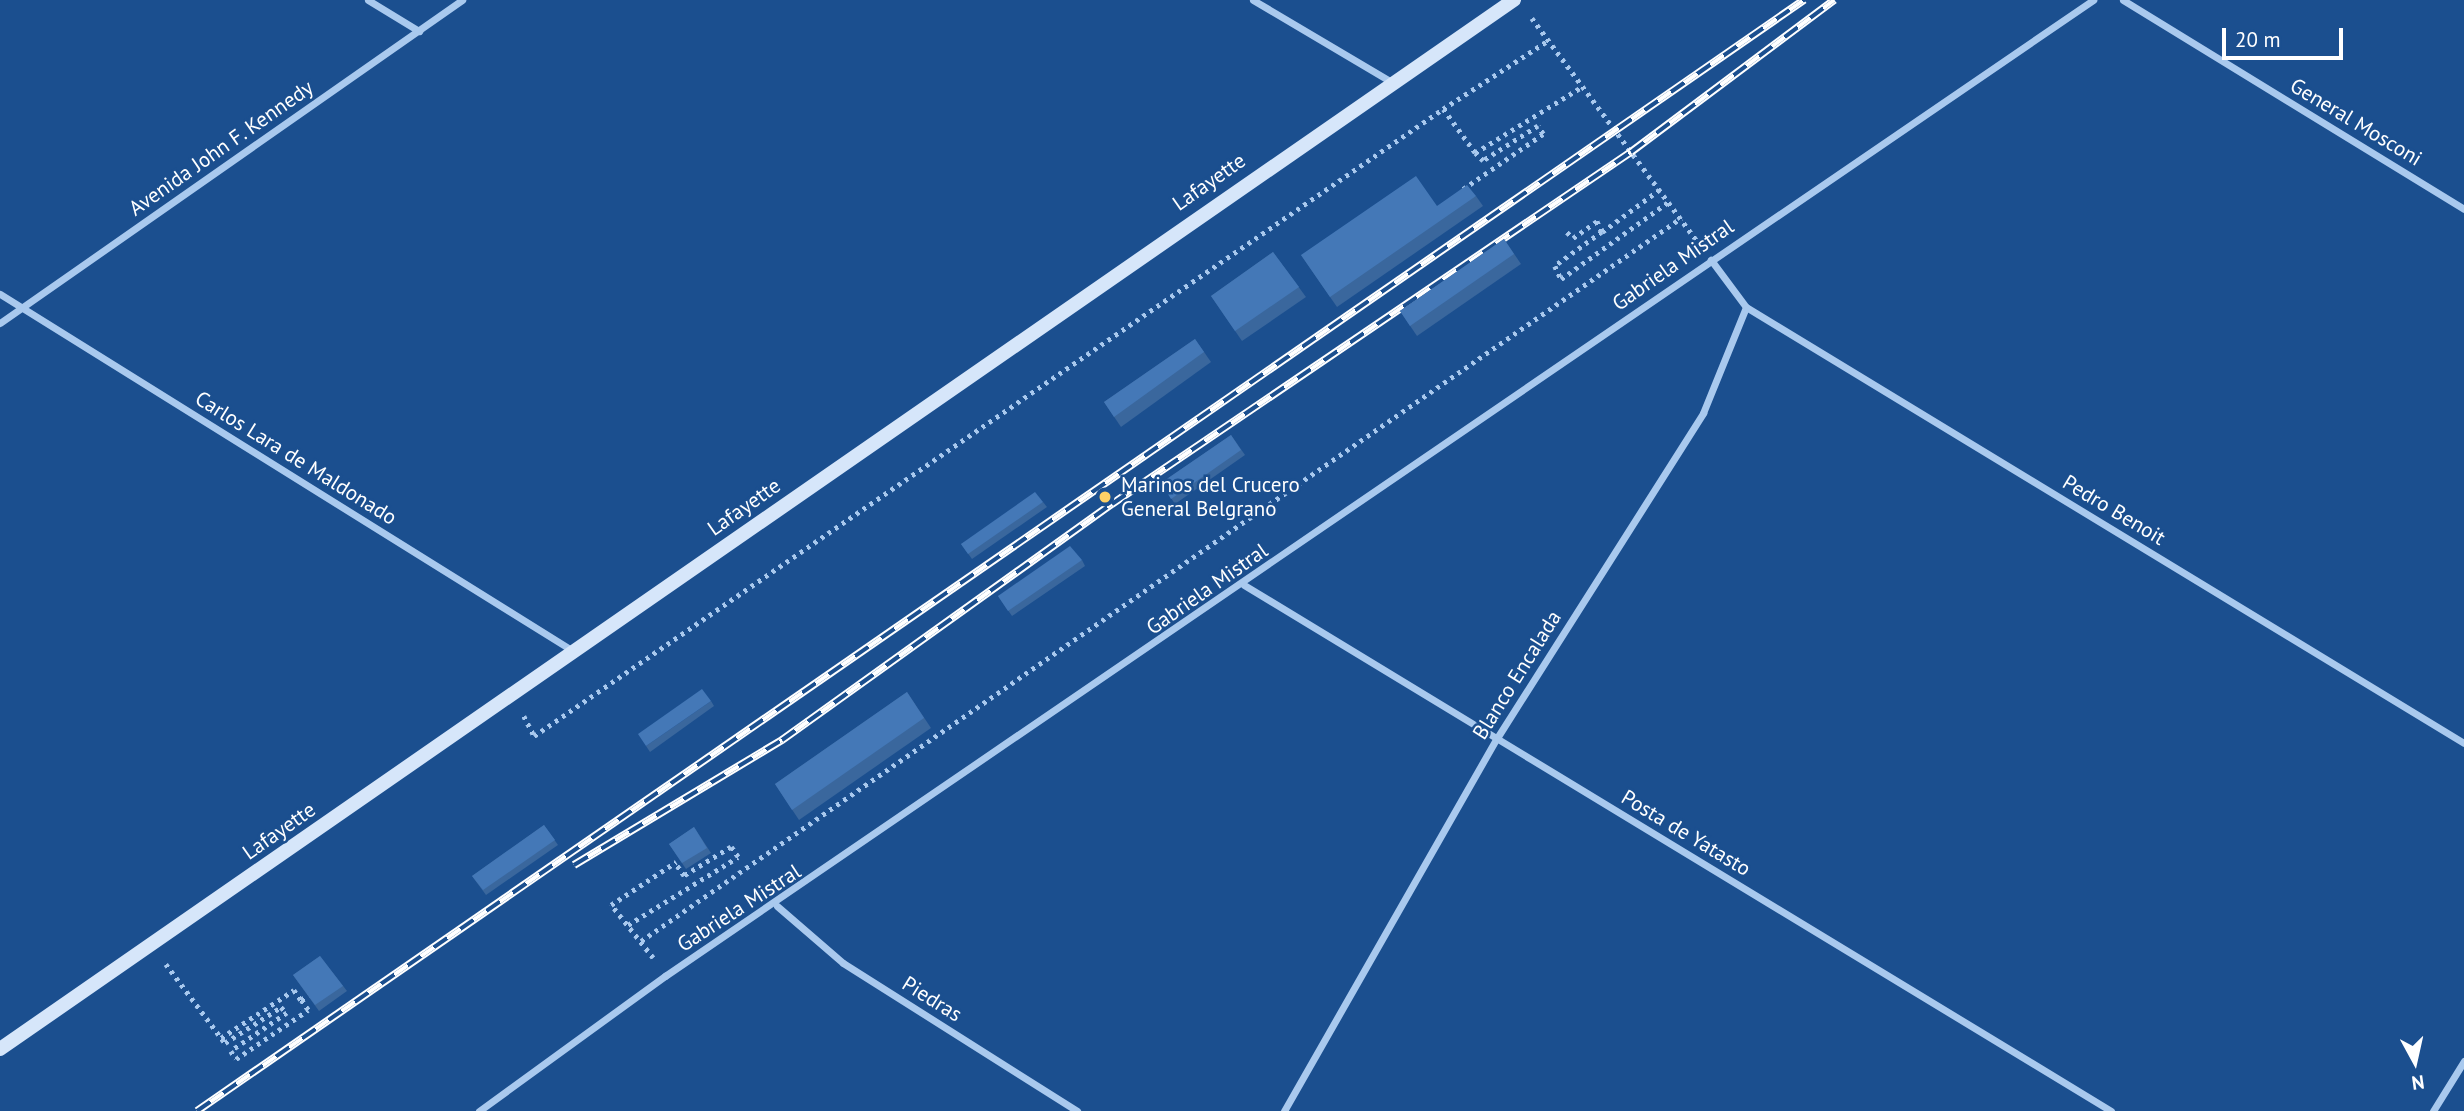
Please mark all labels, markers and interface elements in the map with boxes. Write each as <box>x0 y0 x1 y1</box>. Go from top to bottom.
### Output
scale bar <box>2226 14 2347 58</box>
text: 20 m <box>2235 26 2281 53</box>
street label: General Mosconi <box>2286 73 2426 171</box>
street label: Avenida John F. Kennedy <box>123 74 319 222</box>
street label: Lafayette <box>1168 148 1250 216</box>
street label: Gabriela Mistral <box>1608 214 1738 316</box>
street label: Carlos Lara de Maldonado <box>191 386 401 530</box>
street label: Pedro Benoit <box>2058 469 2170 551</box>
place label: Marinos del Crucero General Belgrano <box>1121 472 1300 522</box>
street label: Lafayette <box>703 473 785 541</box>
marker: Marinos del Crucero General Belgrano <box>1095 487 1115 507</box>
street label: Gabriela Mistral <box>1142 538 1272 640</box>
street label: Blanco Encalada <box>1467 606 1567 744</box>
street label: Posta de Yatasto <box>1617 784 1755 882</box>
street label: Lafayette <box>238 797 320 865</box>
street label: Gabriela Mistral <box>673 859 805 957</box>
street label: Piedras <box>897 971 967 1027</box>
north arrow <box>2380 1027 2450 1097</box>
text: N <box>2410 1070 2426 1096</box>

